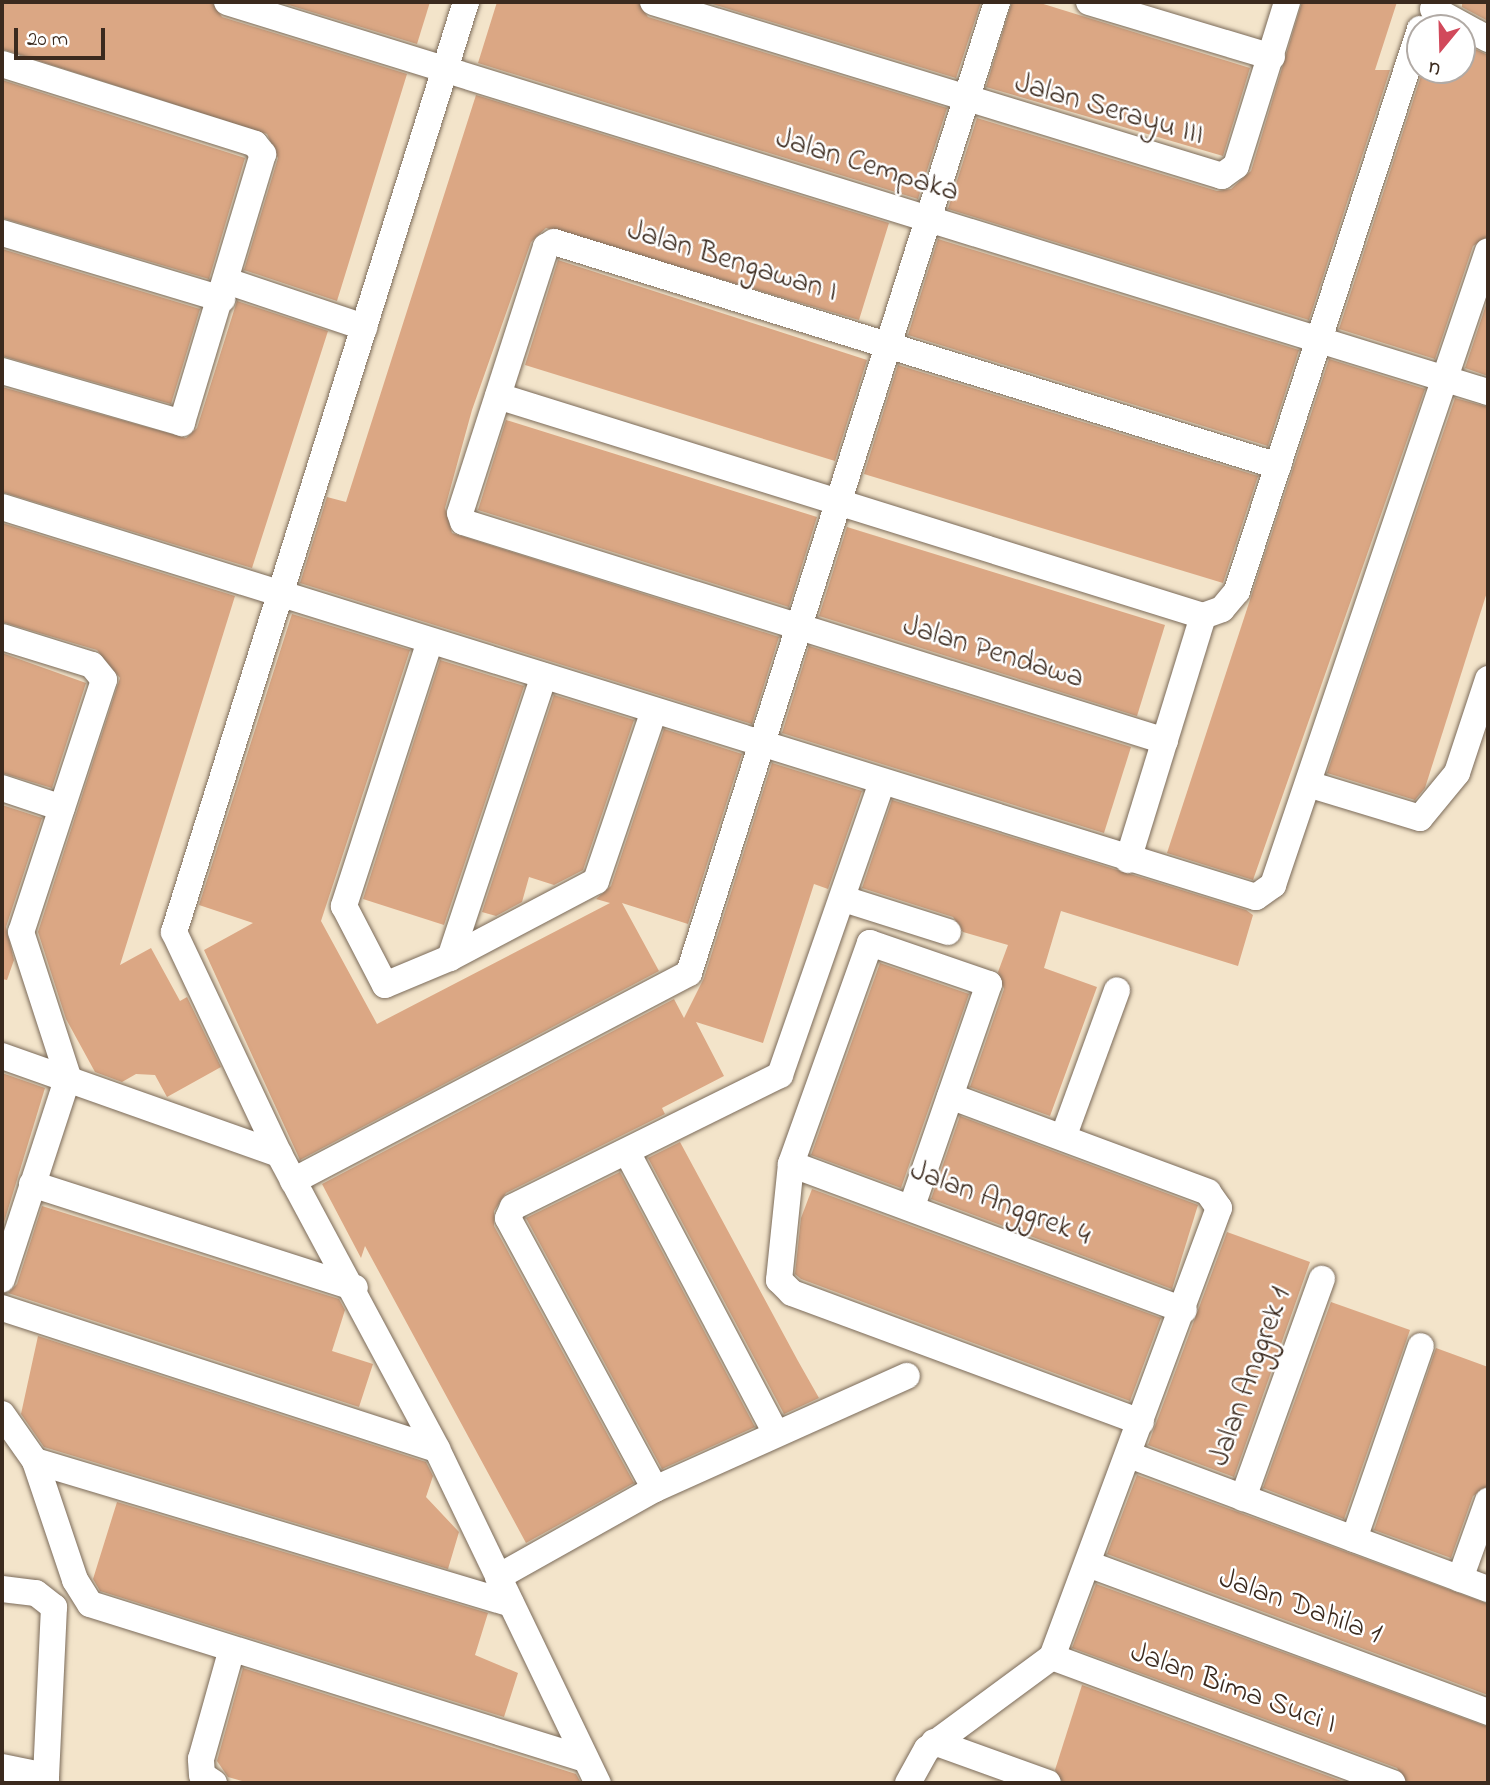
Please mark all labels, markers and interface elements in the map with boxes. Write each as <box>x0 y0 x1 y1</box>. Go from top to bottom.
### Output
scale bar <box>18 14 108 58</box>
north arrow <box>1406 14 1476 84</box>
text: 20 m <box>27 25 68 55</box>
text: U <box>1425 53 1445 82</box>
street label: Jalan Serayu III <box>1010 66 1208 154</box>
street label: Jalan Cempaka <box>771 121 963 211</box>
street label: Jalan Bengawan I <box>623 213 841 311</box>
street label: Jalan Pendawa <box>898 608 1088 698</box>
street label: Jalan Anggrek 4 <box>905 1153 1095 1255</box>
street label: Jalan Anggrek 1 <box>1202 1283 1300 1471</box>
street label: Jalan Dahila 1 <box>1214 1561 1386 1653</box>
street label: Jalan Bima Suci I <box>1125 1635 1341 1743</box>

